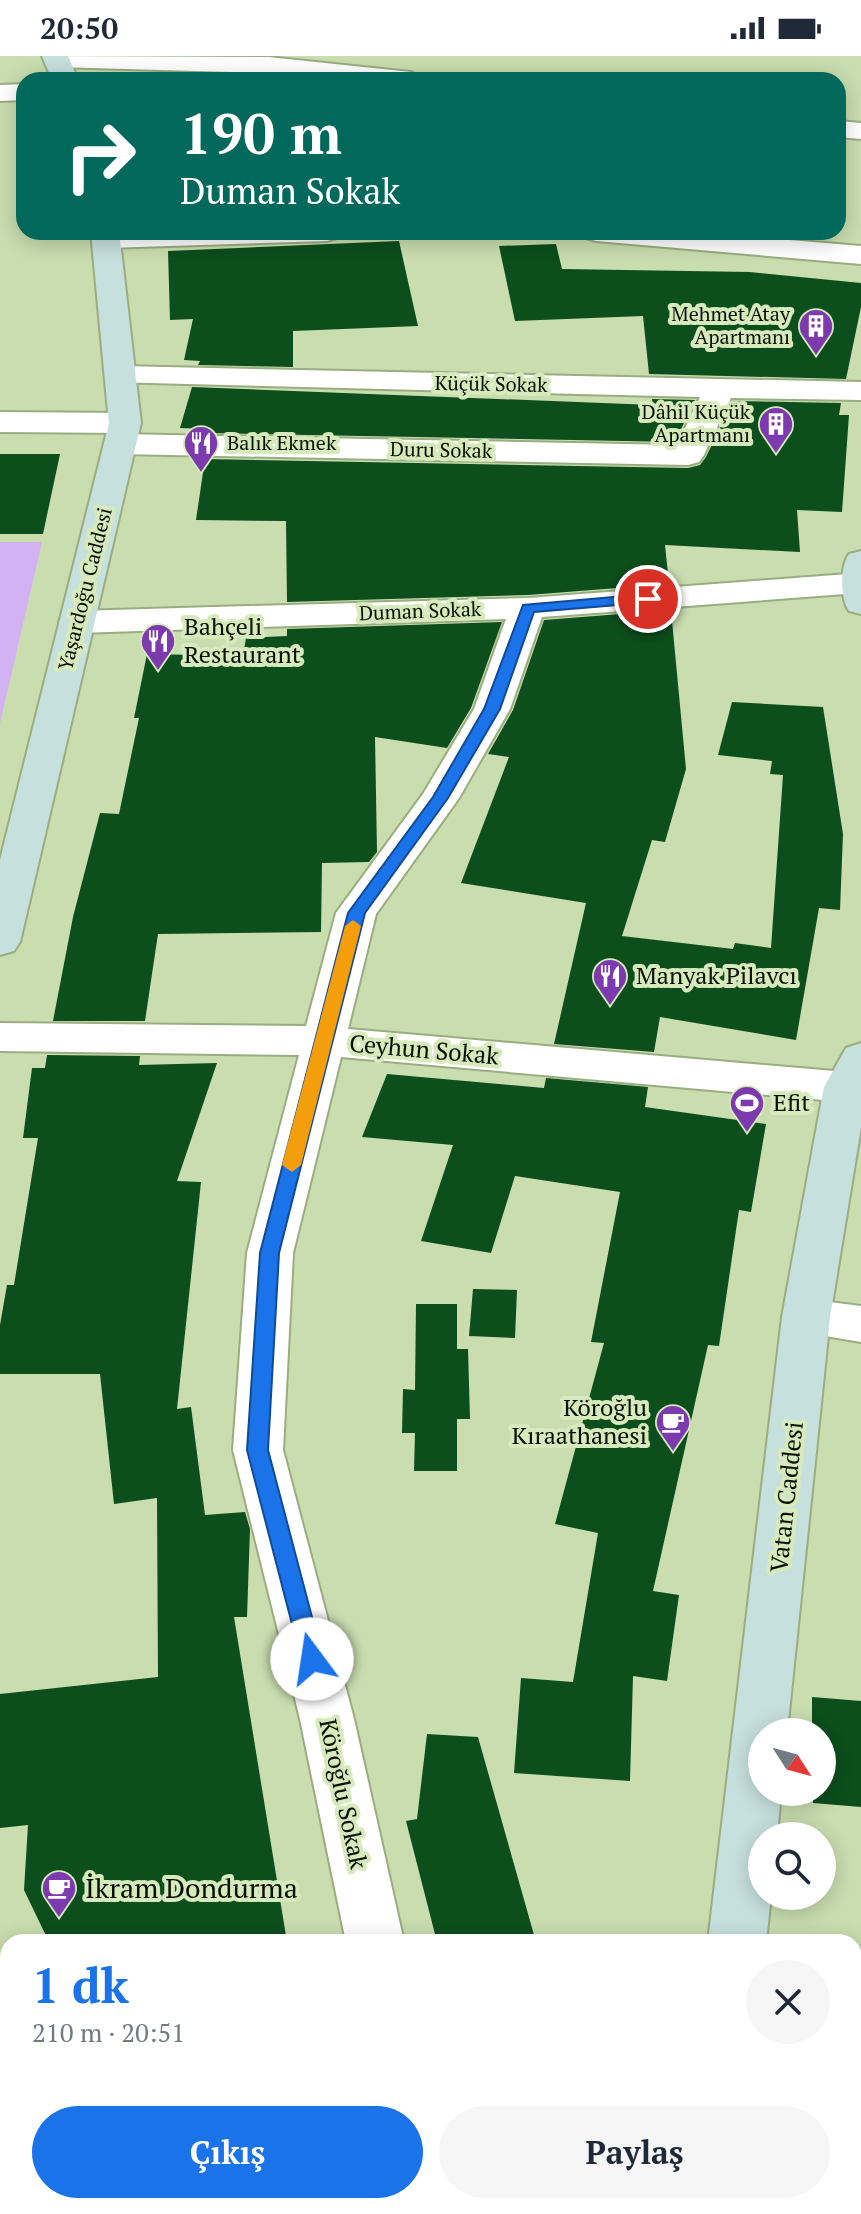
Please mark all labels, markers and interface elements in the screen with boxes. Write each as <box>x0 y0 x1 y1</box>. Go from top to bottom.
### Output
text: 20:50 <box>40 8 118 48</box>
text: 190 m <box>180 96 342 170</box>
icon: right <box>48 104 152 208</box>
text: Duman Sokak <box>180 167 400 214</box>
place label: Mehmet Atay Apartmanı <box>671 300 791 350</box>
building icon: Mehmet Atay Apartmanı <box>797 307 835 357</box>
street label: Küçük Sokak <box>434 369 548 398</box>
place label: Dâhil Küçük Apartmanı <box>642 398 751 448</box>
building icon: Dâhil Küçük Apartmanı <box>757 405 795 455</box>
restaurant icon: Balık Ekmek <box>182 424 220 474</box>
place label: Balık Ekmek <box>227 429 337 456</box>
street label: Duru Sokak <box>390 435 493 464</box>
street label: Yaşardoğu Caddesi <box>51 505 118 673</box>
pin <box>614 565 682 633</box>
icon: arrive <box>626 577 670 621</box>
street label: Duman Sokak <box>358 595 482 626</box>
place label: Bahçeli Restaurant <box>184 610 301 670</box>
restaurant icon: Bahçeli Restaurant <box>139 622 177 672</box>
restaurant icon: Manyak Pilavcı <box>591 957 629 1007</box>
place label: Manyak Pilavcı <box>636 959 797 991</box>
street label: Ceyhun Sokak <box>348 1027 501 1072</box>
sports icon: Efit <box>728 1084 766 1134</box>
place label: Efit <box>773 1086 810 1118</box>
place label: Köroğlu Kıraathanesi <box>512 1391 647 1451</box>
cafe icon: Köroğlu Kıraathanesi <box>654 1403 692 1453</box>
street label: Vatan Caddesi <box>762 1420 810 1574</box>
position arrow <box>270 1617 354 1701</box>
street label: Köroğlu Sokak <box>312 1716 376 1872</box>
north arrow <box>748 1718 836 1806</box>
map controls <box>748 1718 836 1910</box>
button: search <box>748 1822 836 1910</box>
cafe icon: İkram Dondurma <box>40 1869 78 1919</box>
place label: İkram Dondurma <box>85 1869 298 1906</box>
text: 1 dk <box>32 1953 129 2017</box>
button: close <box>746 1960 830 2044</box>
text: 210 m · 20:51 <box>32 2015 185 2049</box>
button: Çıkış <box>32 2106 423 2198</box>
button: Paylaş <box>439 2106 830 2198</box>

